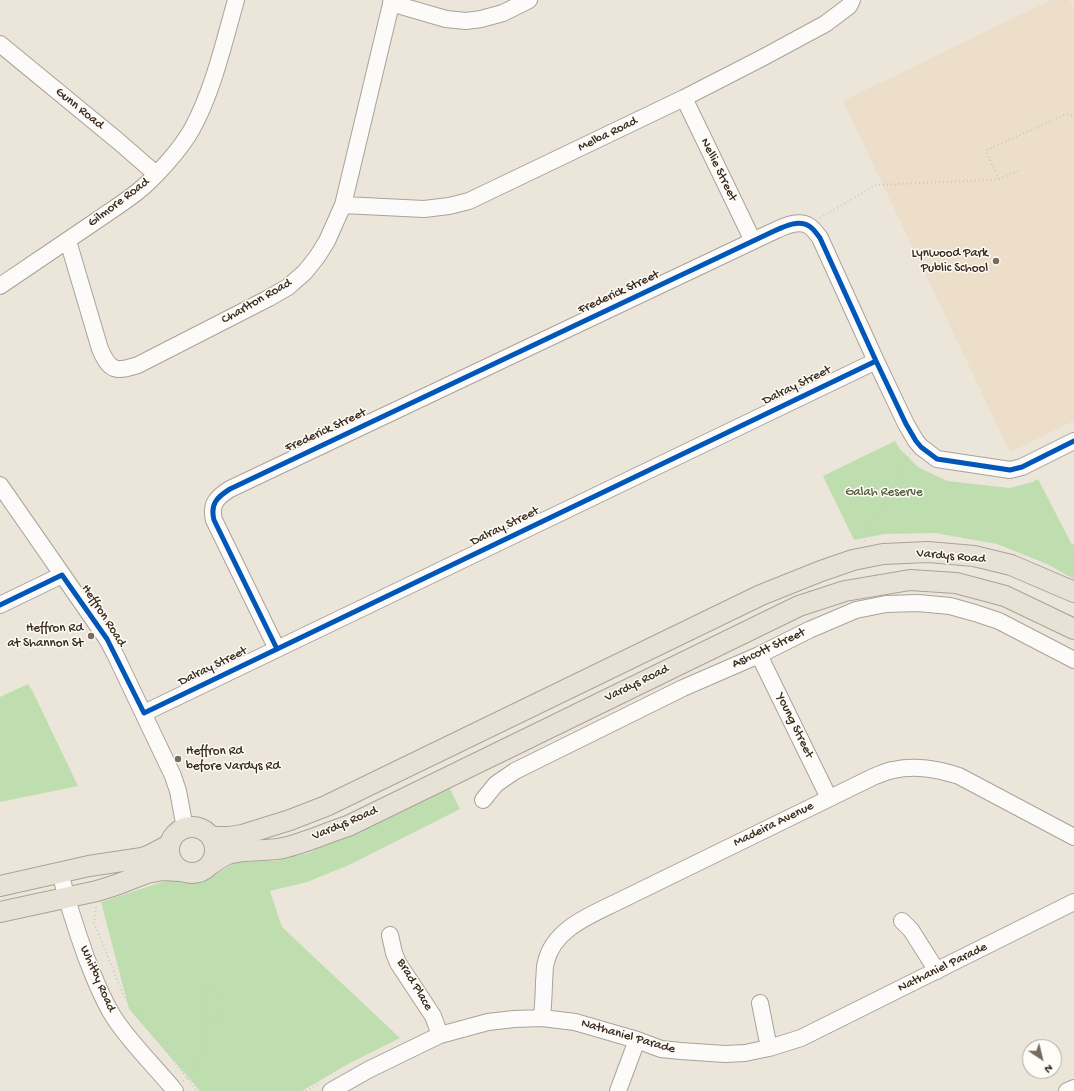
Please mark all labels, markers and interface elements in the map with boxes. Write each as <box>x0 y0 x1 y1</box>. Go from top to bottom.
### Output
street label: Gunn Road <box>52 85 106 133</box>
street label: Melba Road <box>576 114 640 156</box>
street label: Nellie Street <box>696 136 740 204</box>
street label: Gilmore Road <box>85 175 153 231</box>
place label: Lynwood Park Public School <box>912 246 988 277</box>
marker: Lynwood Park Public School <box>991 256 1001 266</box>
street label: Frederick Street <box>576 267 662 319</box>
street label: Charlton Road <box>219 276 295 328</box>
street label: Dalray Street <box>760 363 834 409</box>
street label: Frederick Street <box>283 405 369 457</box>
park label: Galah Reserve <box>845 485 923 501</box>
street label: Dalray Street <box>468 504 542 550</box>
street label: Vardys Road <box>916 546 986 568</box>
street label: Heffron Road <box>77 582 129 650</box>
place label: Heffron Rd at Shannon St <box>7 621 83 652</box>
street label: Ashcott Street <box>730 625 808 673</box>
marker: Heffron Rd at Shannon St <box>86 631 96 641</box>
street label: Dalray Street <box>176 644 250 690</box>
street label: Vardys Road <box>602 662 672 706</box>
street label: Young Street <box>772 691 816 761</box>
place label: Heffron Rd before Vardys Rd <box>186 744 280 775</box>
marker: Heffron Rd before Vardys Rd <box>173 754 183 764</box>
street label: Madeira Avenue <box>731 799 817 851</box>
street label: Vardys Road <box>310 803 380 845</box>
street label: Nathaniel Parade <box>896 940 990 996</box>
street label: Whitby Road <box>75 943 119 1015</box>
street label: Brad Place <box>392 956 436 1014</box>
street label: Nathaniel Parade <box>579 1016 677 1058</box>
north arrow <box>1022 1039 1062 1079</box>
text: N <box>1042 1061 1055 1075</box>

